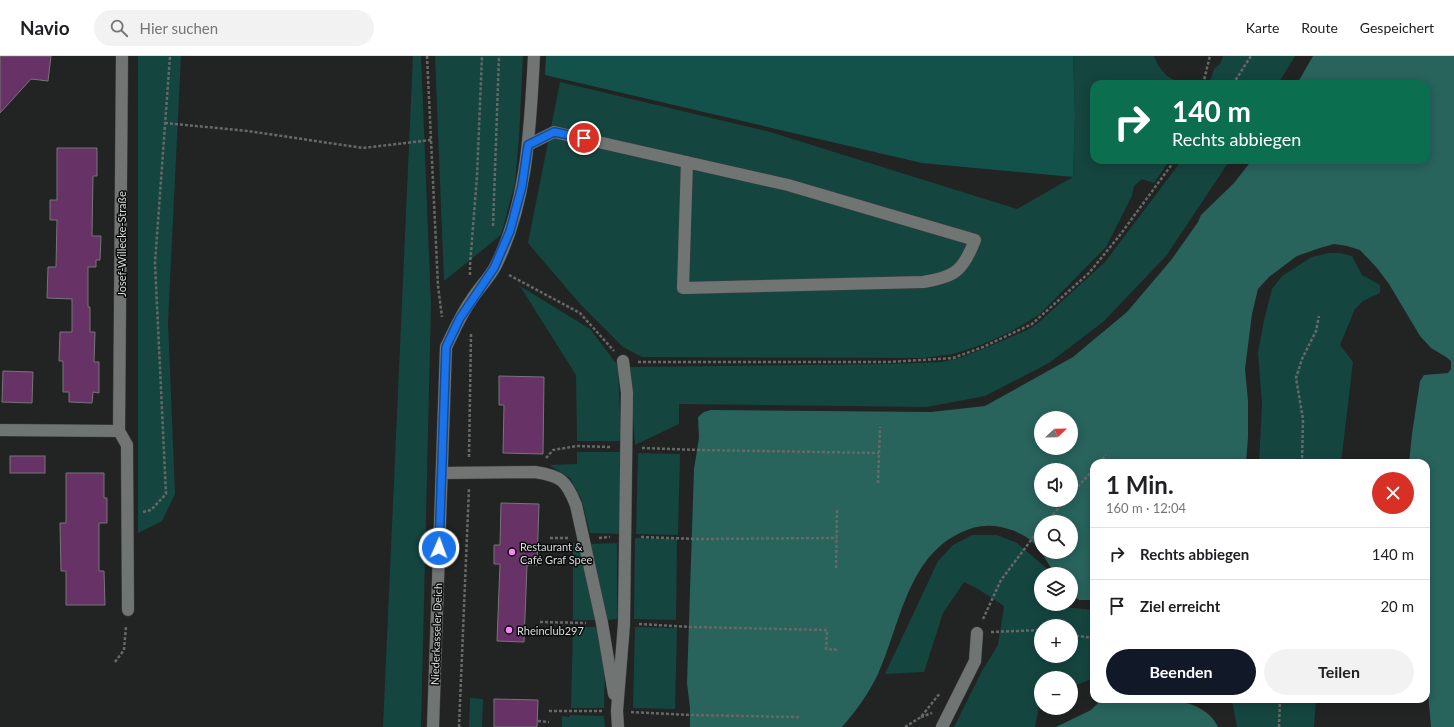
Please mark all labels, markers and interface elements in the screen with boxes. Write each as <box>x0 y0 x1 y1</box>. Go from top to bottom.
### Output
search box <box>94 10 374 46</box>
text: Navio <box>20 16 70 39</box>
icon: search <box>108 17 130 39</box>
text: Hier suchen <box>140 19 218 37</box>
text: Karte <box>1246 19 1279 36</box>
text: Route <box>1301 19 1338 36</box>
text: Gespeichert <box>1360 19 1434 36</box>
text: 140 m <box>1172 94 1251 128</box>
icon: right <box>1106 96 1158 148</box>
pin <box>567 121 601 155</box>
icon: arrive <box>573 127 595 149</box>
text: Rechts abbiegen <box>1172 128 1301 150</box>
street label: Josef-Willecke-Straße <box>115 191 128 297</box>
north arrow <box>1034 411 1078 455</box>
map controls <box>1034 411 1078 715</box>
button: sound <box>1034 463 1078 507</box>
text: 1 Min. <box>1106 470 1174 499</box>
button: close <box>1372 472 1414 514</box>
text: 160 m · 12:04 <box>1106 500 1186 516</box>
button: search <box>1034 515 1078 559</box>
position arrow <box>418 527 460 569</box>
place label: Restaurant & Café Graf Spee <box>520 540 593 566</box>
icon: right <box>1106 543 1128 565</box>
text: Rechts abbiegen <box>1140 545 1249 563</box>
text: 140 m <box>1372 545 1414 563</box>
marker: Restaurant & Café Graf Spee <box>507 547 517 557</box>
button: layers <box>1034 567 1078 611</box>
street label: Niederkasseler Deich <box>428 583 444 685</box>
icon: arrive <box>1106 595 1128 617</box>
text: Ziel erreicht <box>1140 597 1220 615</box>
text: 20 m <box>1380 597 1414 615</box>
button: + <box>1034 619 1078 663</box>
place label: Rheinclub297 <box>517 624 584 637</box>
marker: Rheinclub297 <box>504 625 514 635</box>
button: Beenden <box>1106 649 1256 695</box>
button: Teilen <box>1264 649 1414 695</box>
button: − <box>1034 671 1078 715</box>

